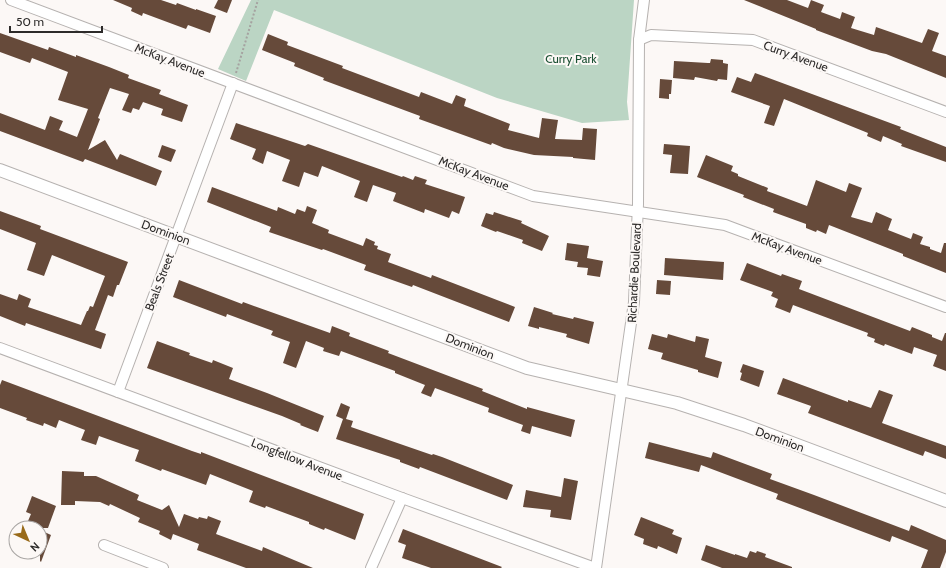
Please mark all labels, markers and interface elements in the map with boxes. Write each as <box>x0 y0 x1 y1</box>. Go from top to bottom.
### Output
scale bar <box>10 8 102 34</box>
text: 50 m <box>16 14 44 29</box>
street label: Curry Avenue <box>762 37 830 75</box>
street label: McKay Avenue <box>133 40 207 80</box>
park label: Curry Park <box>545 51 597 66</box>
street label: McKay Avenue <box>437 153 511 193</box>
street label: Dominion <box>140 216 193 248</box>
street label: Richardie Boulevard <box>624 223 644 323</box>
street label: McKay Avenue <box>750 228 824 268</box>
street label: Beals Street <box>141 251 177 313</box>
street label: Dominion <box>444 330 497 362</box>
street label: Dominion <box>754 423 807 455</box>
street label: Longfellow Avenue <box>249 435 345 483</box>
north arrow <box>8 520 48 560</box>
text: N <box>27 539 43 555</box>

